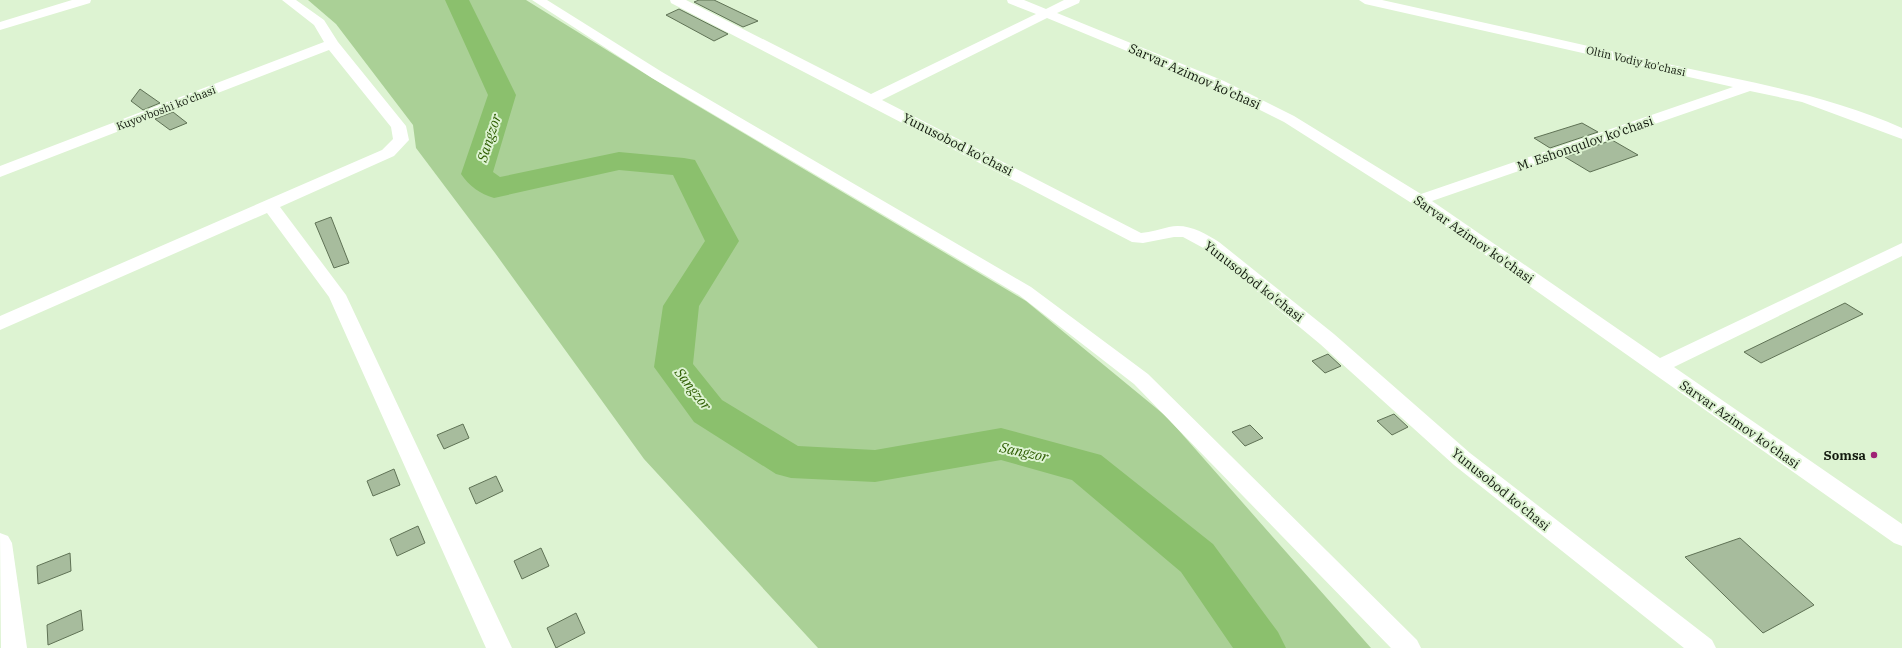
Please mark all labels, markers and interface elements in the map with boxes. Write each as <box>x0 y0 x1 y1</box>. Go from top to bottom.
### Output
street label: Sarvar Azimov ko'chasi <box>1126 40 1263 113</box>
street label: Oltin Vodiy ko'chasi <box>1585 43 1688 79</box>
street label: Kuyovboshi ko'chasi <box>114 82 218 133</box>
street label: Yunusobod ko'chasi <box>900 109 1016 180</box>
water label: Sangzor <box>473 111 505 165</box>
street label: M. Eshonqulov ko'chasi <box>1515 112 1655 175</box>
street label: Sarvar Azimov ko'chasi <box>1410 192 1537 287</box>
street label: Yunusobod ko'chasi <box>1200 237 1307 326</box>
water label: Sangzor <box>670 363 716 415</box>
street label: Sarvar Azimov ko'chasi <box>1676 377 1803 472</box>
water label: Sangzor <box>997 438 1051 466</box>
street label: Yunusobod ko'chasi <box>1448 444 1553 534</box>
place label: Somsa <box>1824 447 1867 464</box>
marker: Somsa <box>1869 450 1879 460</box>

